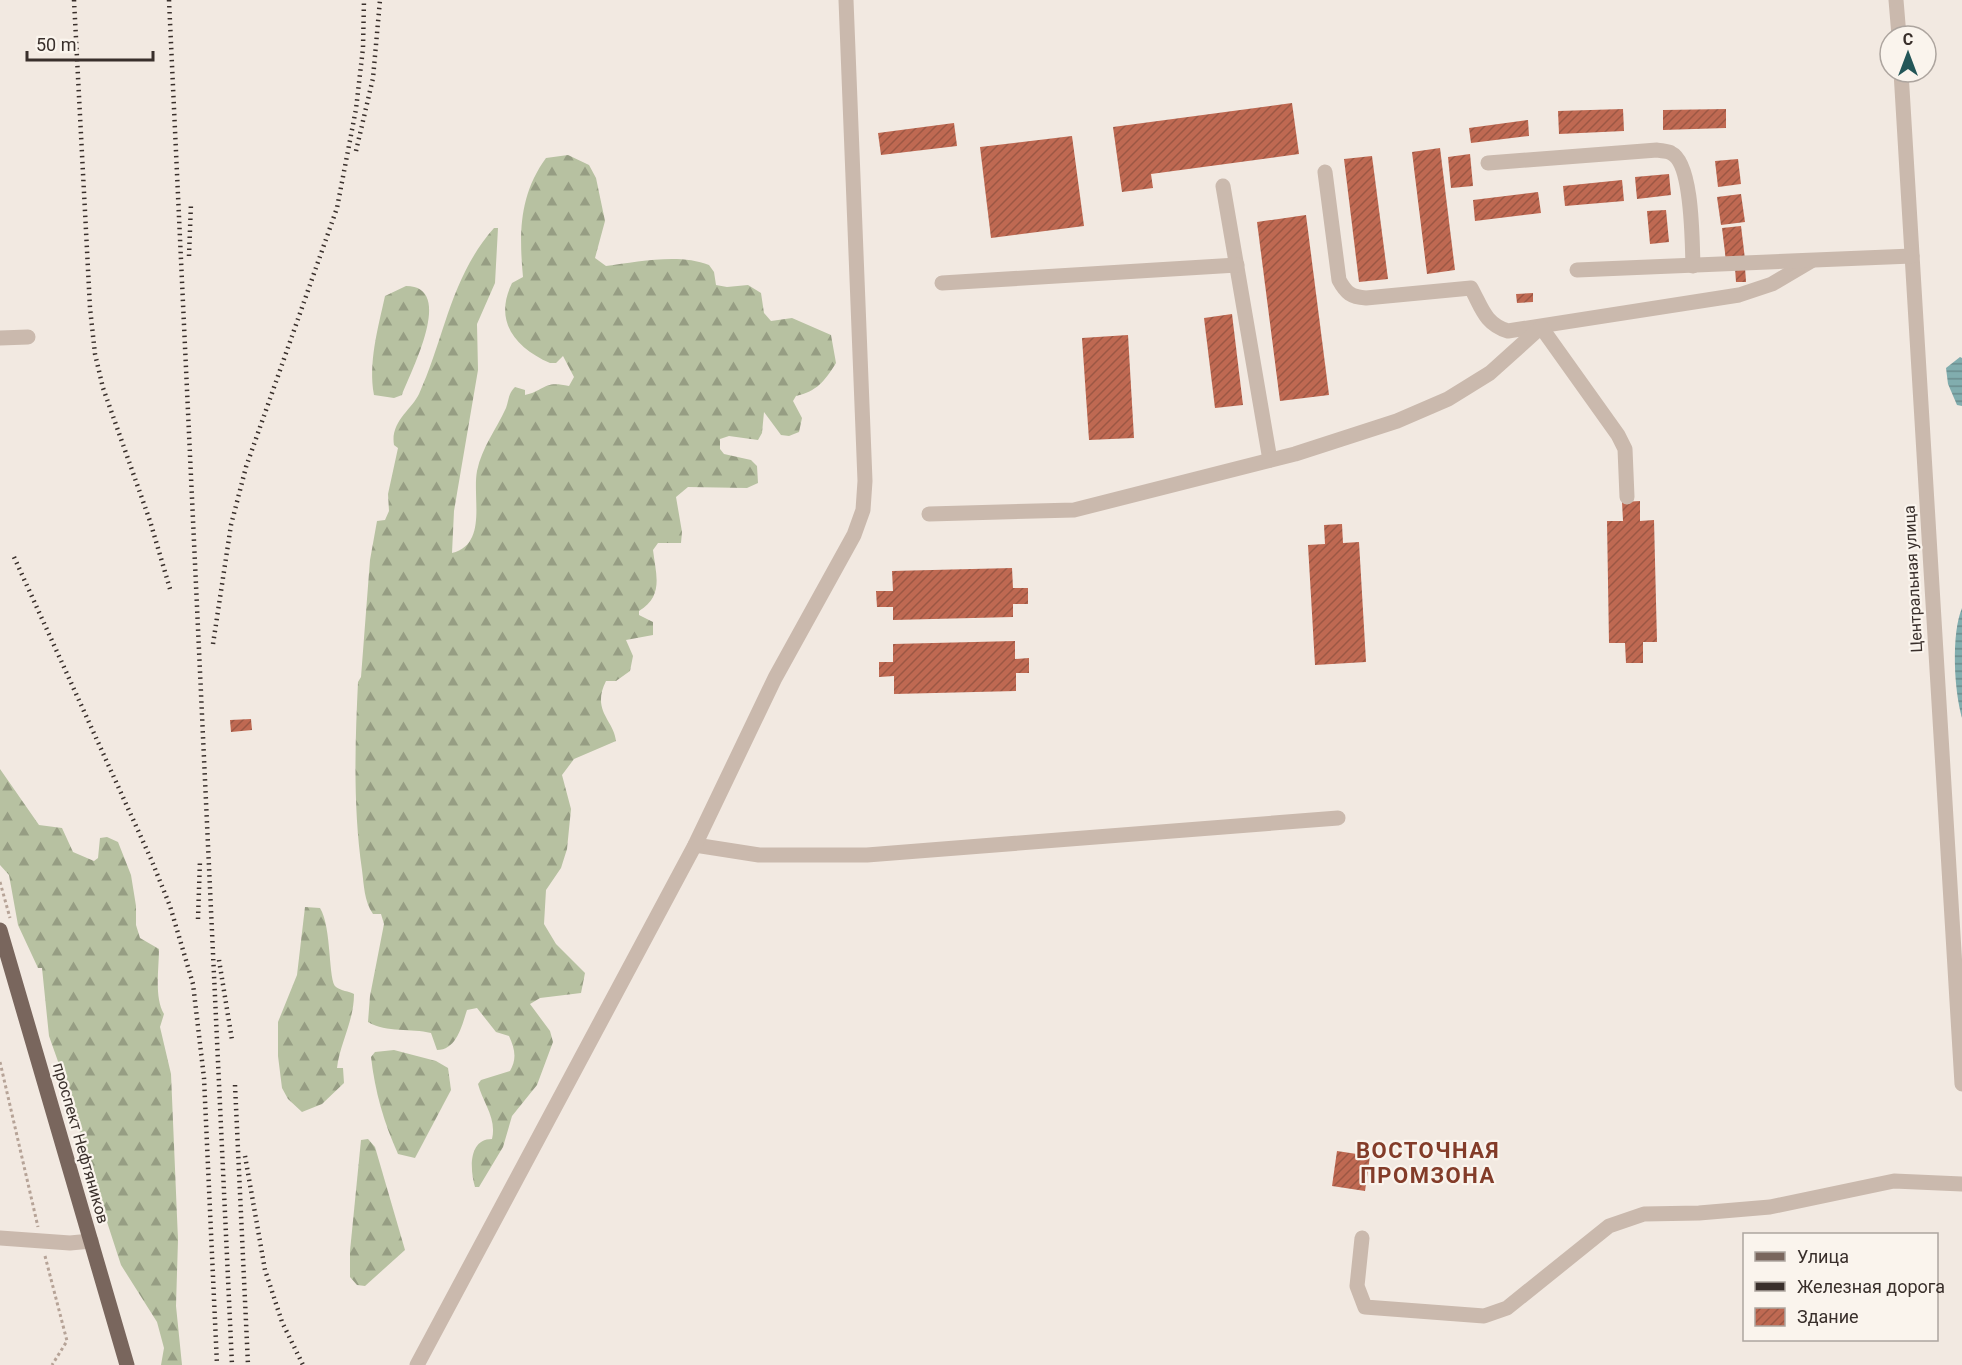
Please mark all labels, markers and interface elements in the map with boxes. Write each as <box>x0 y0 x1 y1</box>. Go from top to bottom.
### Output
scale bar <box>27 24 153 62</box>
north arrow <box>1878 24 1938 84</box>
text: С <box>1903 30 1913 49</box>
text: 50 m <box>36 34 76 55</box>
street label: Центральная улица <box>1900 505 1926 653</box>
street label: проспект Нефтяников <box>49 1060 113 1226</box>
district label: ВОСТОЧНАЯ ПРОМЗОНА <box>1356 1138 1500 1188</box>
legend <box>1743 1233 1938 1341</box>
text: Улица <box>1797 1246 1849 1267</box>
text: Железная дорога <box>1797 1276 1945 1297</box>
text: Здание <box>1797 1306 1859 1327</box>

